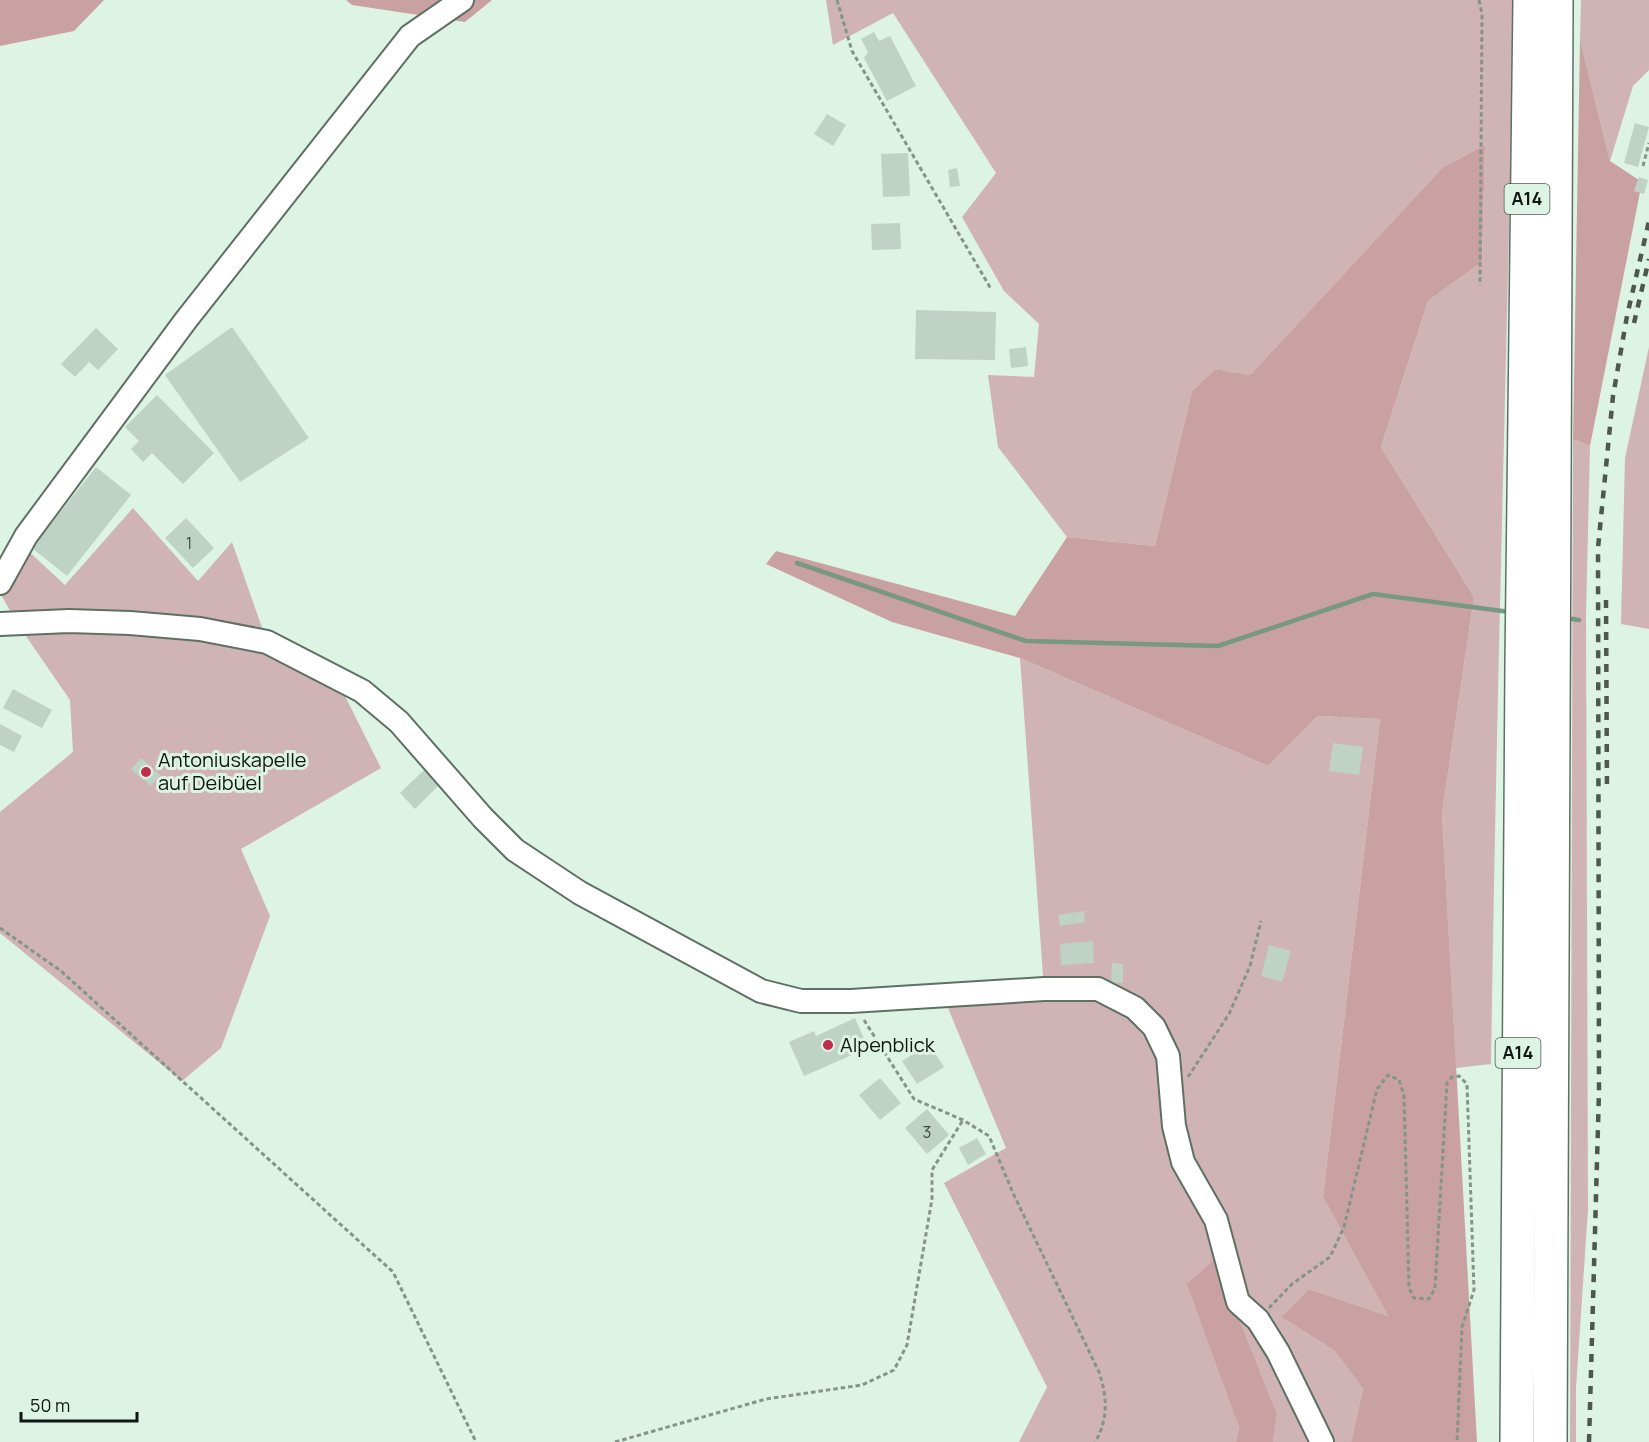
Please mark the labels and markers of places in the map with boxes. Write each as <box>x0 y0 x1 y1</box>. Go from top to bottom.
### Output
place label: Antoniuskapelle auf Deibüel <box>158 746 307 796</box>
marker: Antoniuskapelle auf Deibüel <box>139 765 153 779</box>
place label: Alpenblick <box>840 1031 936 1058</box>
marker: Alpenblick <box>821 1038 835 1052</box>

